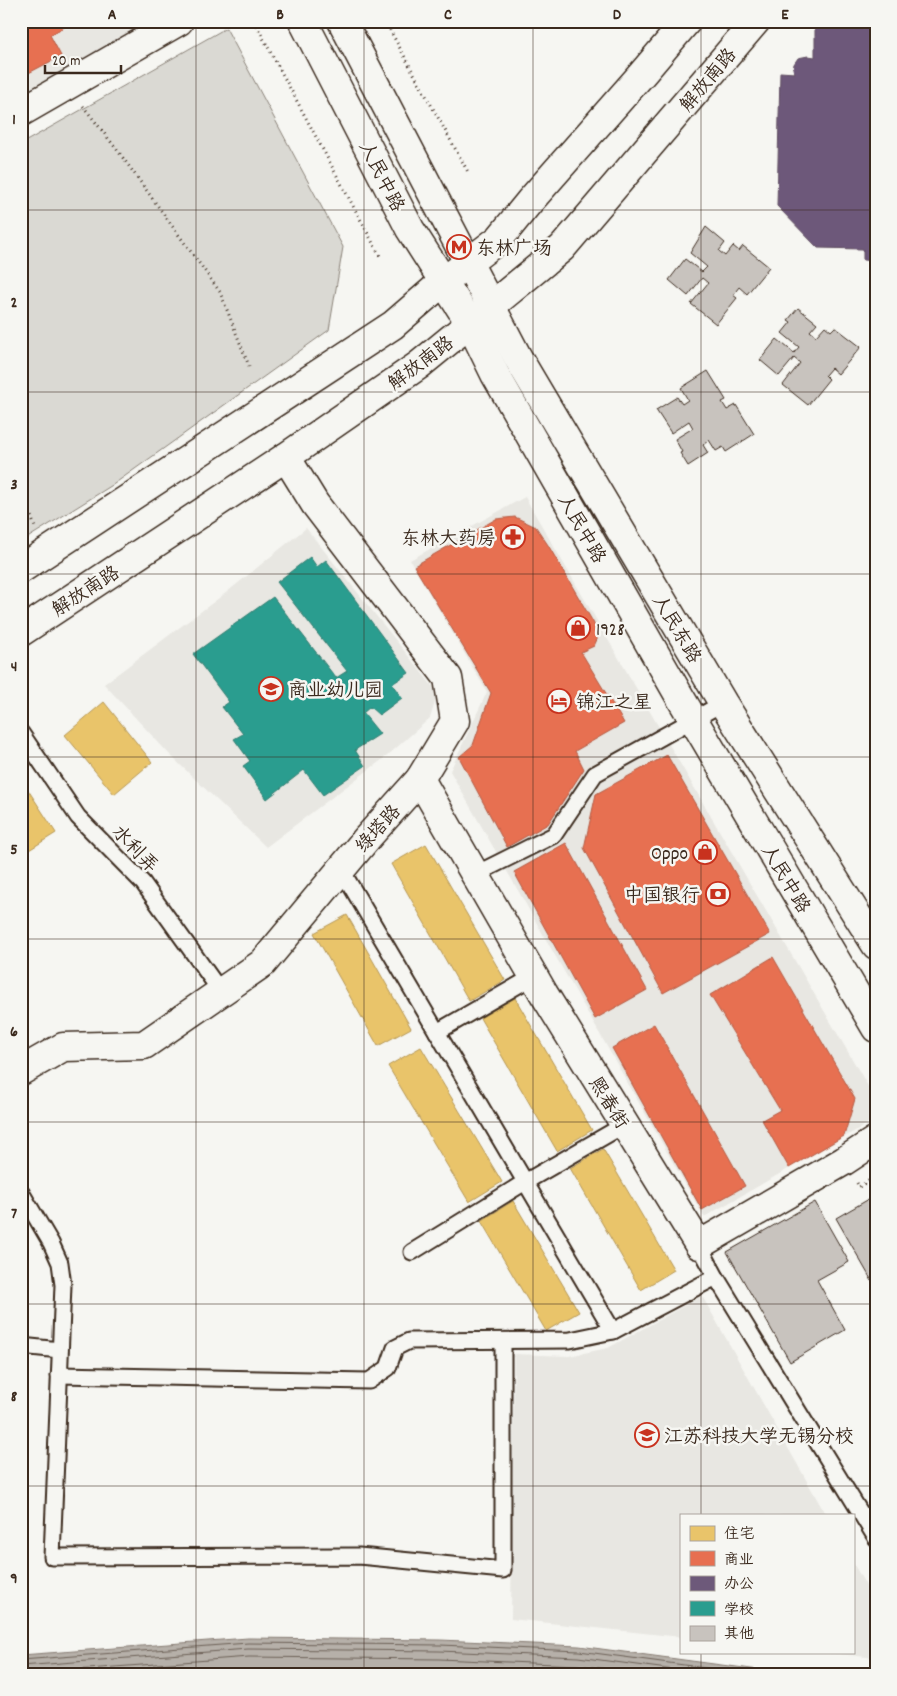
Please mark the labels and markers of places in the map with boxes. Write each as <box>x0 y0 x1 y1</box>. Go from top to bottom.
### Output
metro station icon: 东林广场 <box>446 234 472 260</box>
place label: 东林广场 <box>476 237 552 264</box>
pharmacy icon: 东林大药房 <box>500 524 526 550</box>
place label: 东林大药房 <box>401 527 496 554</box>
shop icon: 1928 <box>565 615 591 641</box>
place label: 1928 <box>596 618 625 645</box>
school or university icon: 商业幼儿园 <box>258 676 284 702</box>
place label: 商业幼儿园 <box>288 679 383 706</box>
hotel icon: 锦江之星 <box>546 688 572 714</box>
place label: 锦江之星 <box>576 691 652 718</box>
shop icon: Oppo <box>692 839 718 865</box>
place label: Oppo <box>651 842 688 869</box>
bank icon: 中国银行 <box>705 881 731 907</box>
place label: 中国银行 <box>624 884 700 911</box>
school or university icon: 江苏科技大学无锡分校 <box>634 1422 660 1448</box>
place label: 江苏科技大学无锡分校 <box>664 1425 854 1452</box>

